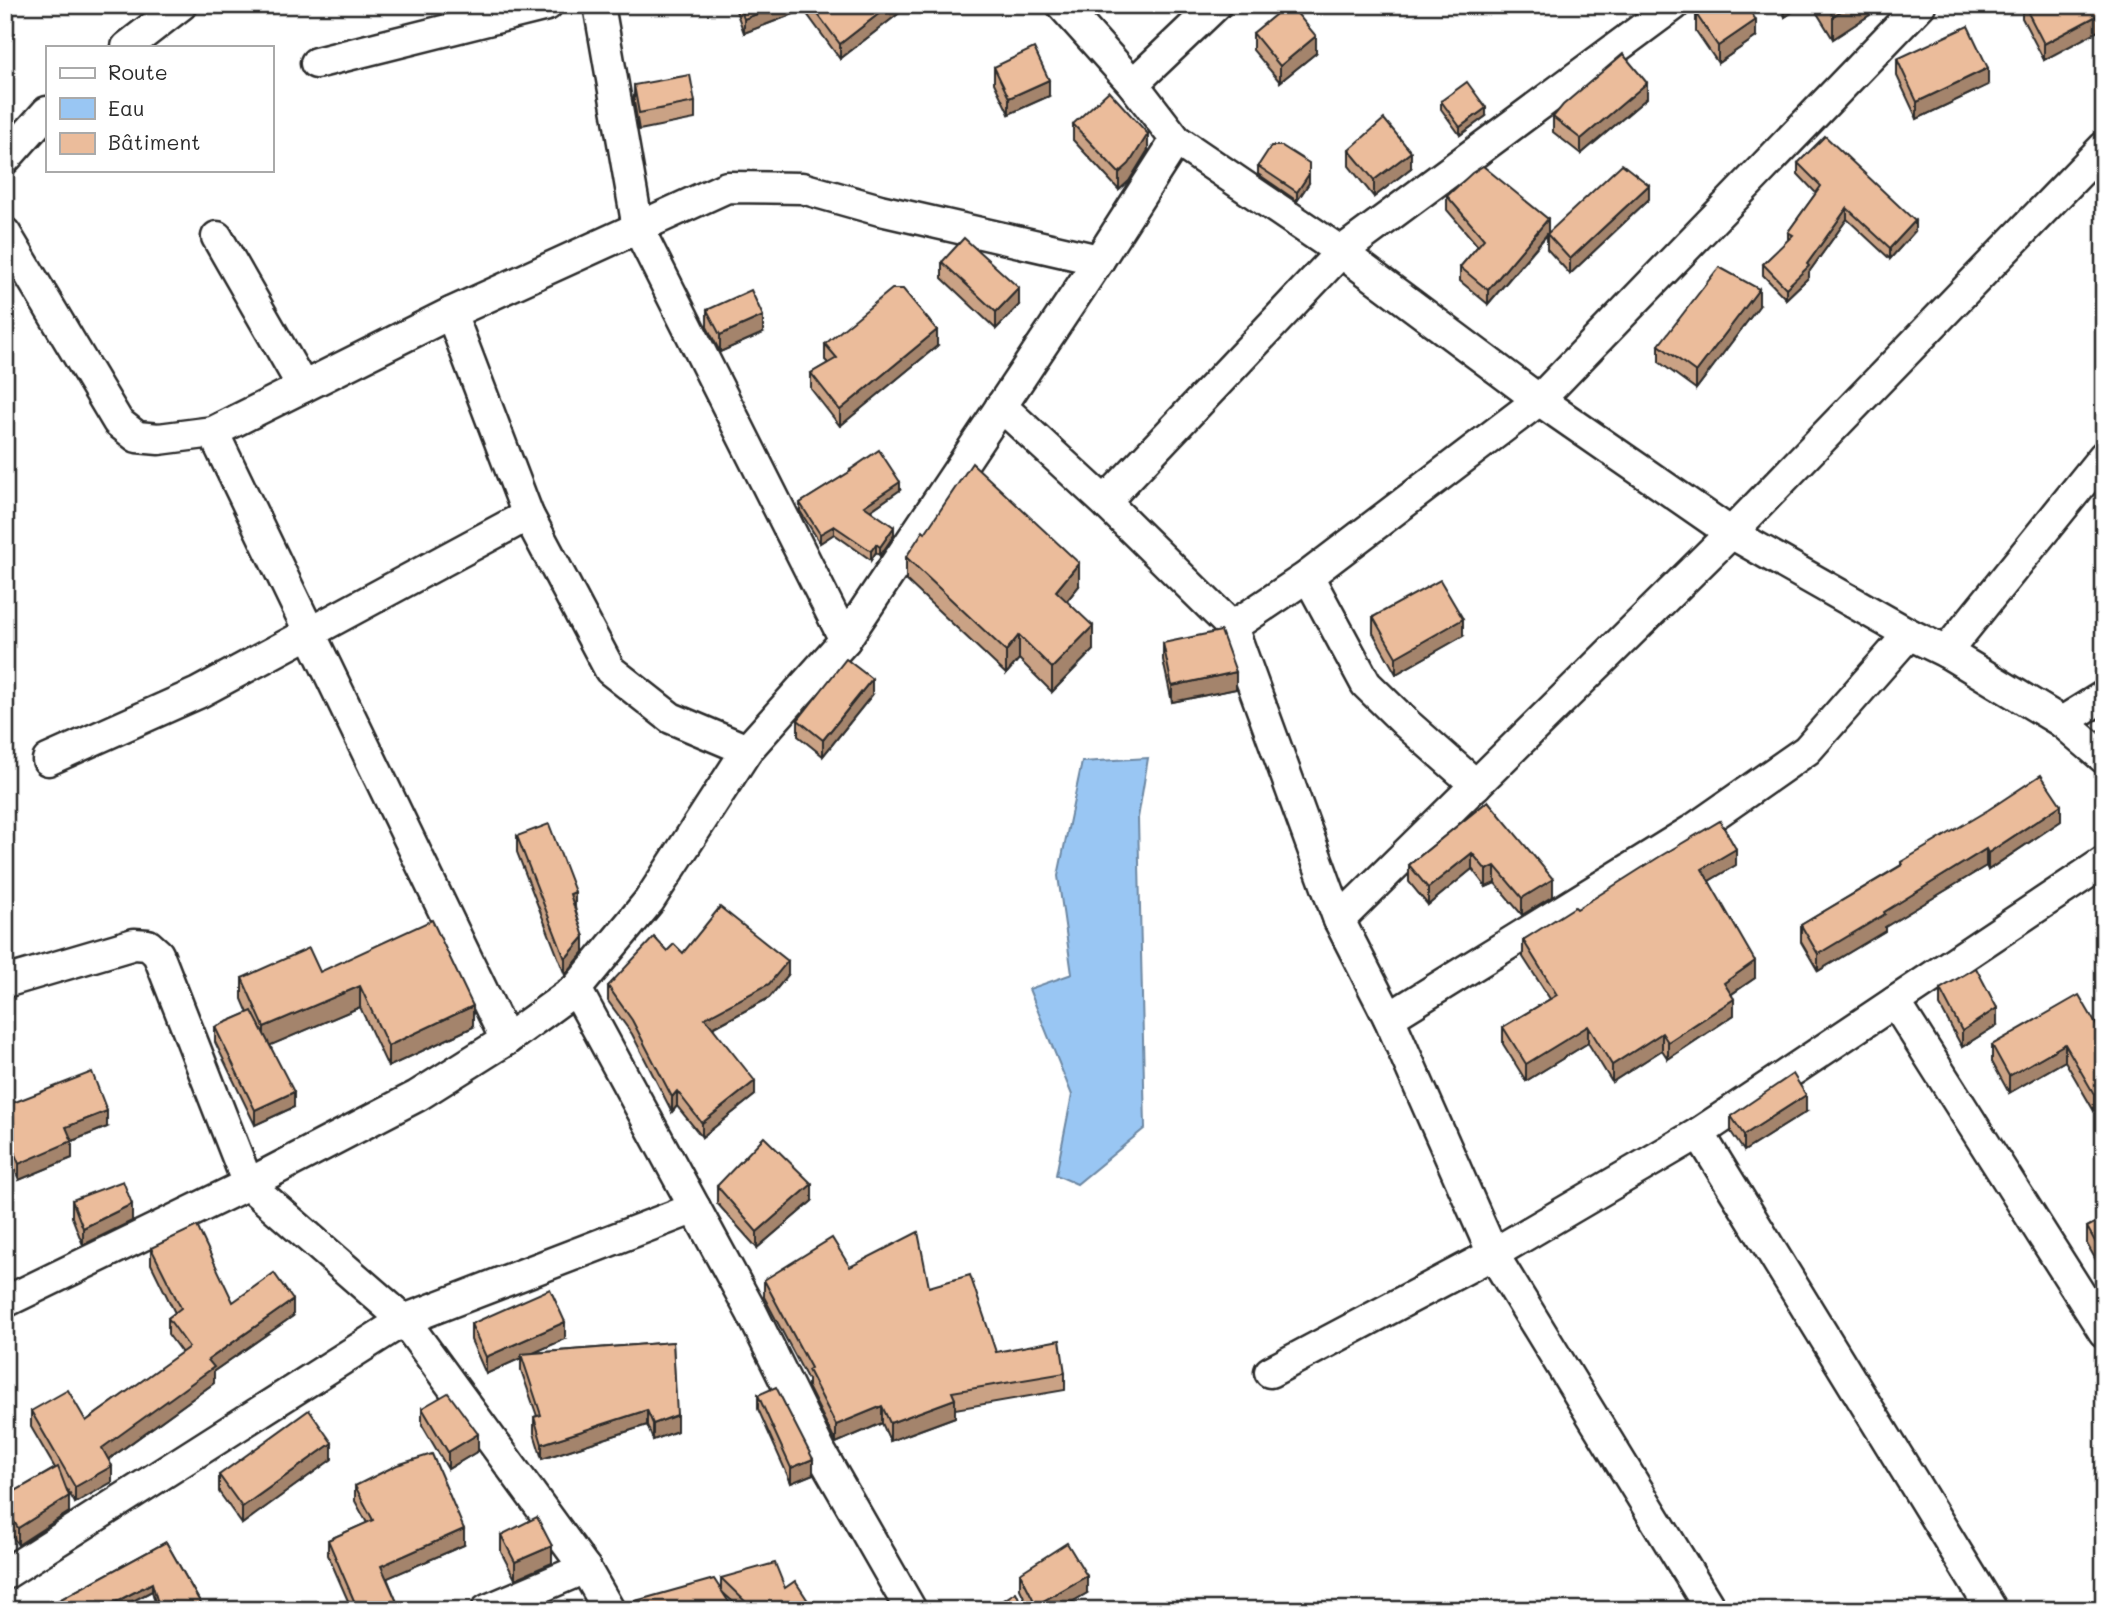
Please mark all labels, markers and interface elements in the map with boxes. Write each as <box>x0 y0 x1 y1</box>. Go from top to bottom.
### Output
legend <box>46 46 273 172</box>
text: Route <box>108 58 168 85</box>
text: Eau <box>108 94 145 121</box>
text: Bâtiment <box>108 128 200 155</box>

